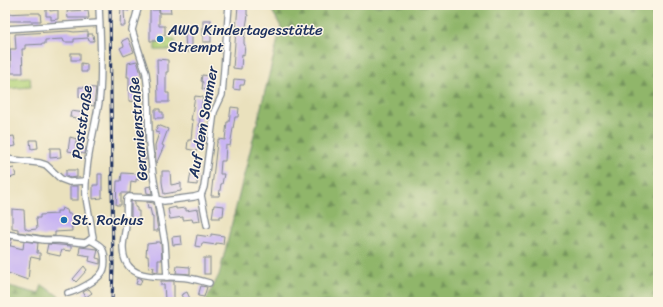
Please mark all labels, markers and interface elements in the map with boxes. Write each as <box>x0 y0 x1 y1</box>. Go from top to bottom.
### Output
place label: AWO Kindertagesstätte Strempt <box>167 17 323 60</box>
marker: AWO Kindertagesstätte Strempt <box>155 34 165 44</box>
street label: Auf dem Sommer <box>180 63 226 181</box>
street label: Geranienstraße <box>121 76 155 182</box>
street label: Poststraße <box>64 83 100 161</box>
place label: St. Rochus <box>72 207 144 233</box>
marker: St. Rochus <box>59 215 69 225</box>

